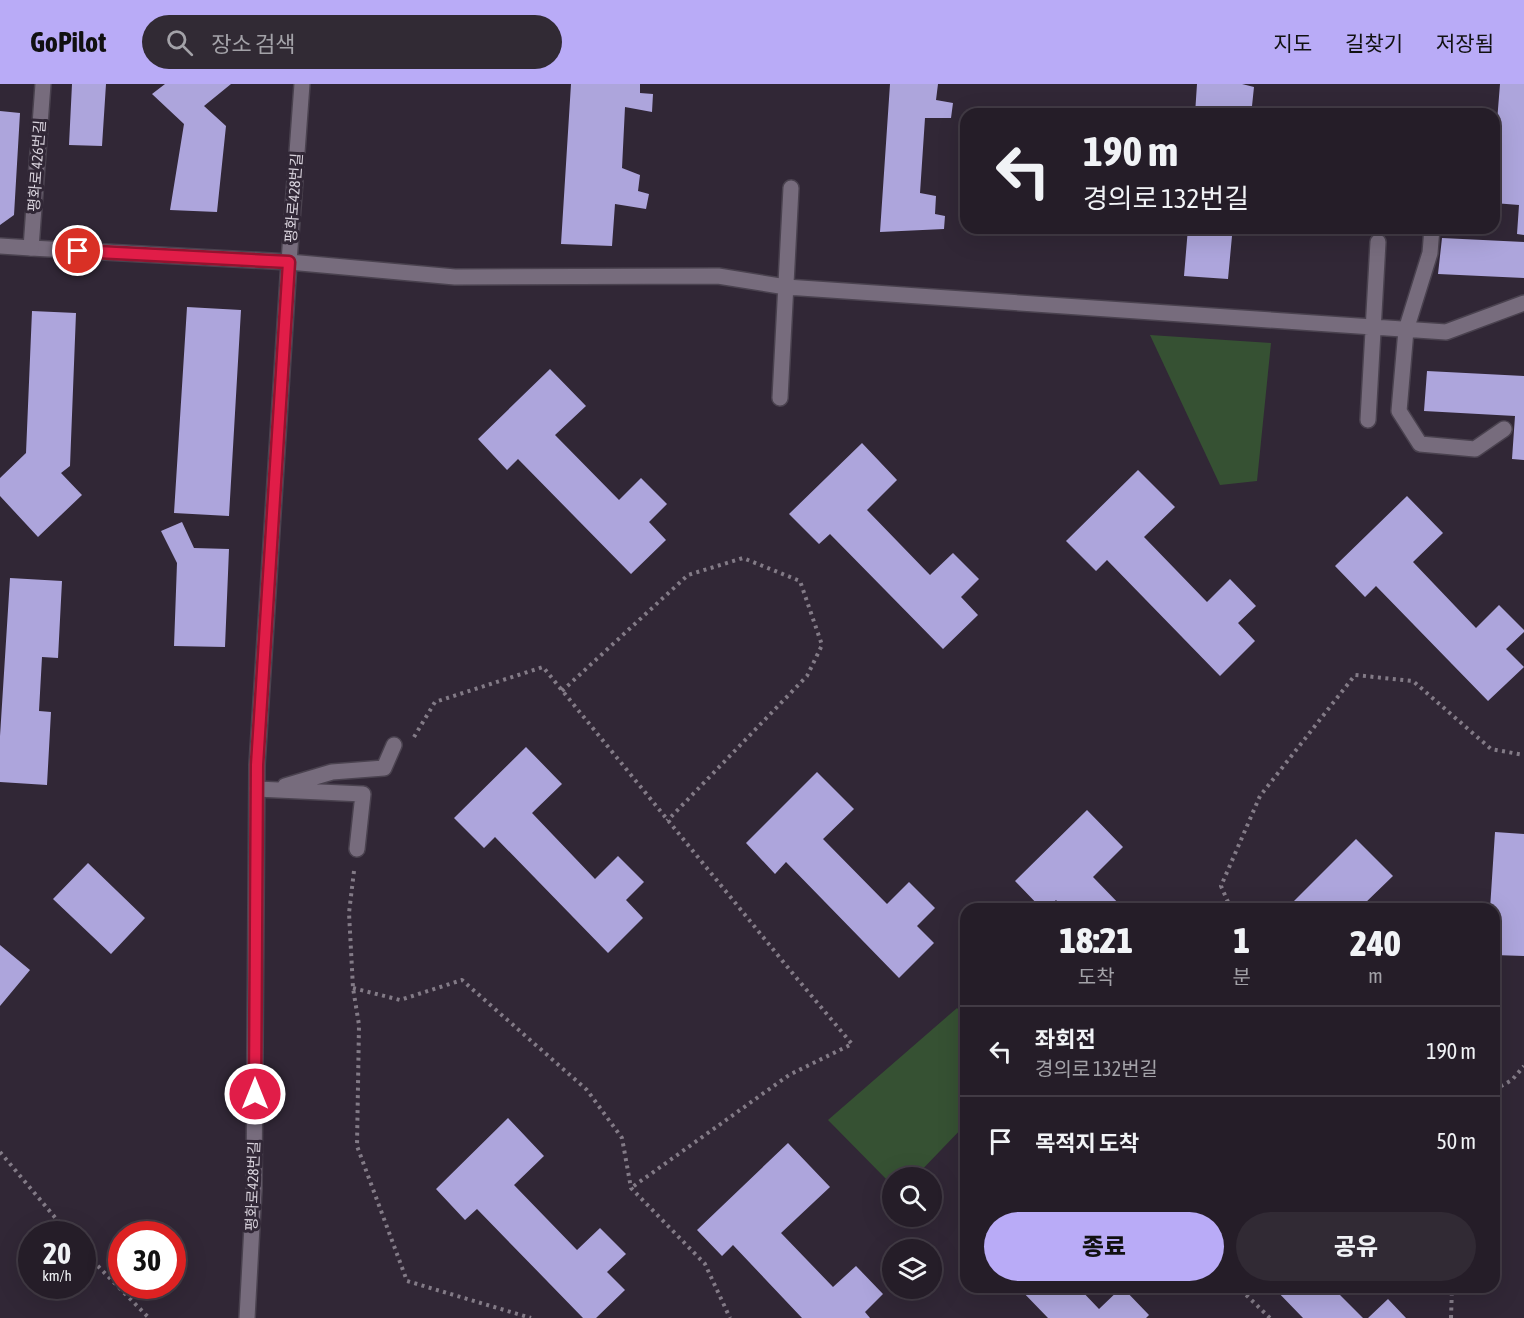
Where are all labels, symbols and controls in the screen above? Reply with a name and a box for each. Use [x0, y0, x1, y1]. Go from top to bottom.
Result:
search box [142, 15, 562, 69]
text: GoPilot [30, 26, 106, 58]
icon: search [163, 26, 196, 59]
text: 장소 검색 [211, 31, 295, 57]
text: 지도 [1273, 31, 1312, 55]
text: 길찾기 [1345, 31, 1403, 55]
text: 저장됨 [1436, 31, 1494, 55]
street label: 평화로 426번길 [25, 119, 48, 213]
text: 190 m [1083, 127, 1178, 175]
icon: left [984, 132, 1062, 210]
street label: 평화로428번길 [282, 152, 305, 244]
text: 경의로 132번길 [1083, 183, 1249, 214]
pin [52, 225, 103, 276]
icon: arrive [61, 234, 94, 267]
text: 18:21 [1059, 919, 1133, 961]
text: 1 [1233, 919, 1250, 961]
text: 240 [1350, 922, 1401, 964]
text: m [1368, 964, 1383, 987]
text: 도착 [1078, 965, 1115, 988]
text: 분 [1232, 965, 1251, 988]
text: 좌회전 [1035, 1026, 1096, 1052]
icon: left [984, 1035, 1017, 1068]
text: 190 m [1426, 1038, 1476, 1064]
text: 경의로 132번길 [1035, 1057, 1158, 1080]
position arrow [223, 1062, 287, 1126]
icon: arrive [984, 1125, 1017, 1158]
text: 50 m [1436, 1128, 1476, 1154]
text: 목적지 도착 [1035, 1130, 1139, 1156]
street label: 평화로428번길 [242, 1141, 263, 1231]
map controls [882, 1167, 942, 1299]
button: search [882, 1167, 942, 1227]
button: 종료 [984, 1212, 1224, 1281]
button: 공유 [1236, 1212, 1476, 1281]
speed limit sign: 30 [108, 1221, 186, 1299]
text: 20 [43, 1236, 71, 1270]
button: layers [882, 1239, 942, 1299]
text: km/h [42, 1267, 72, 1284]

